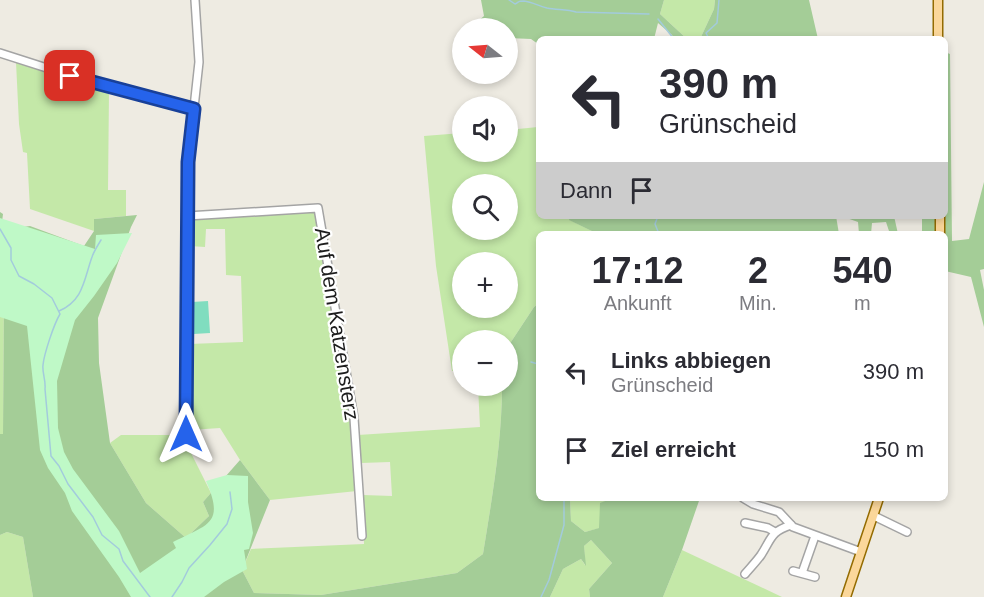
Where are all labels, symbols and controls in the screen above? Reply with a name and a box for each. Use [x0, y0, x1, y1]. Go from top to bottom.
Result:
north arrow [452, 18, 518, 84]
map controls [452, 18, 518, 396]
pin [44, 50, 95, 101]
icon: arrive [53, 59, 86, 92]
icon: left [560, 60, 638, 138]
text: 390 m [659, 60, 778, 107]
button: sound [452, 96, 518, 162]
text: Grünscheid [659, 109, 797, 139]
button: search [452, 174, 518, 240]
icon: arrive [625, 174, 658, 207]
text: Dann [560, 178, 613, 203]
street label: Auf dem Katzensterz [311, 226, 364, 422]
text: 17:12 [592, 250, 684, 291]
text: 2 [748, 250, 768, 291]
text: 540 [832, 250, 892, 291]
button: + [452, 252, 518, 318]
text: Ankunft [604, 292, 671, 314]
text: Min. [739, 292, 777, 314]
text: m [854, 292, 871, 314]
button: − [452, 330, 518, 396]
text: Links abbiegen [611, 348, 771, 373]
icon: left [560, 356, 593, 389]
text: 390 m [863, 359, 924, 384]
text: Grünscheid [611, 374, 713, 396]
position arrow [154, 402, 218, 466]
icon: arrive [560, 434, 593, 467]
text: Ziel erreicht [611, 437, 736, 462]
text: 150 m [863, 437, 924, 462]

